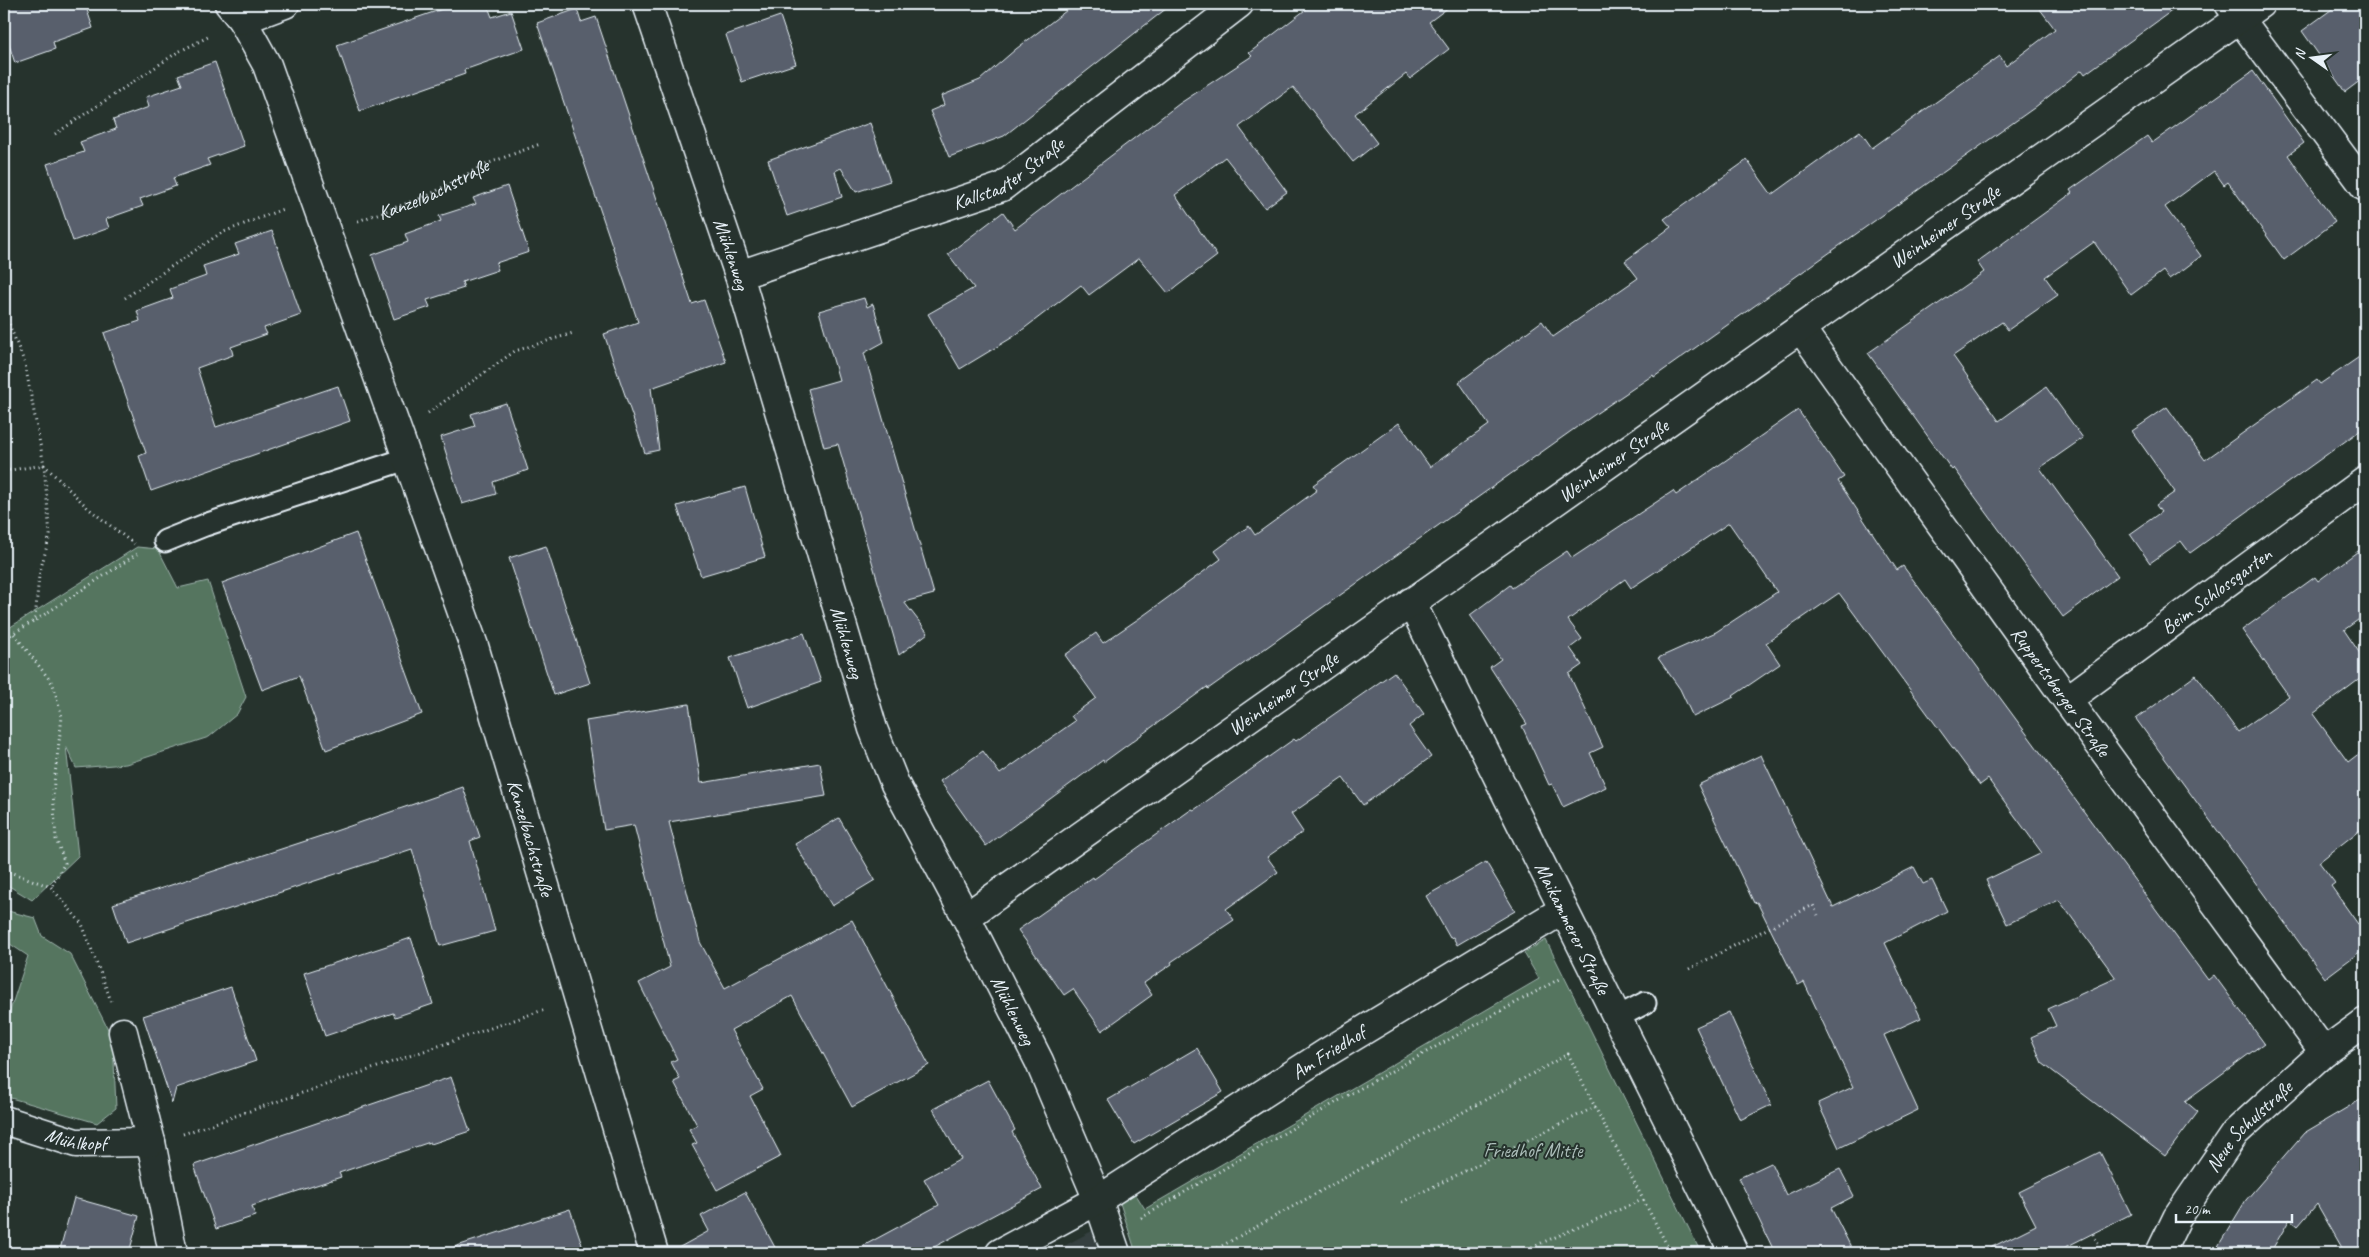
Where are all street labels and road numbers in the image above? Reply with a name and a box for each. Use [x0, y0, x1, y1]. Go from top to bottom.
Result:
street label: Kallstadter Straße [949, 131, 1070, 215]
street label: Kanzelbachstraße [374, 151, 493, 225]
street label: Weinheimer Straße [1885, 178, 2006, 274]
street label: Mühlenweg [708, 215, 756, 295]
street label: Weinheimer Straße [1553, 412, 1674, 508]
street label: Beim Schlossgarten [2156, 541, 2277, 639]
street label: Mühlenweg [825, 603, 870, 683]
street label: Ruppertsberger Straße [2006, 621, 2117, 762]
street label: Weinheimer Straße [1223, 645, 1344, 741]
street label: Kanzelbachstraße [502, 777, 560, 900]
street label: Maikammerer Straße [1530, 858, 1617, 1000]
street label: Mühlenweg [985, 972, 1042, 1050]
street label: Am Friedhof [1286, 1018, 1373, 1085]
street label: Neue Schulstraße [2200, 1074, 2298, 1177]
street label: Mühlkopf [42, 1121, 111, 1156]

